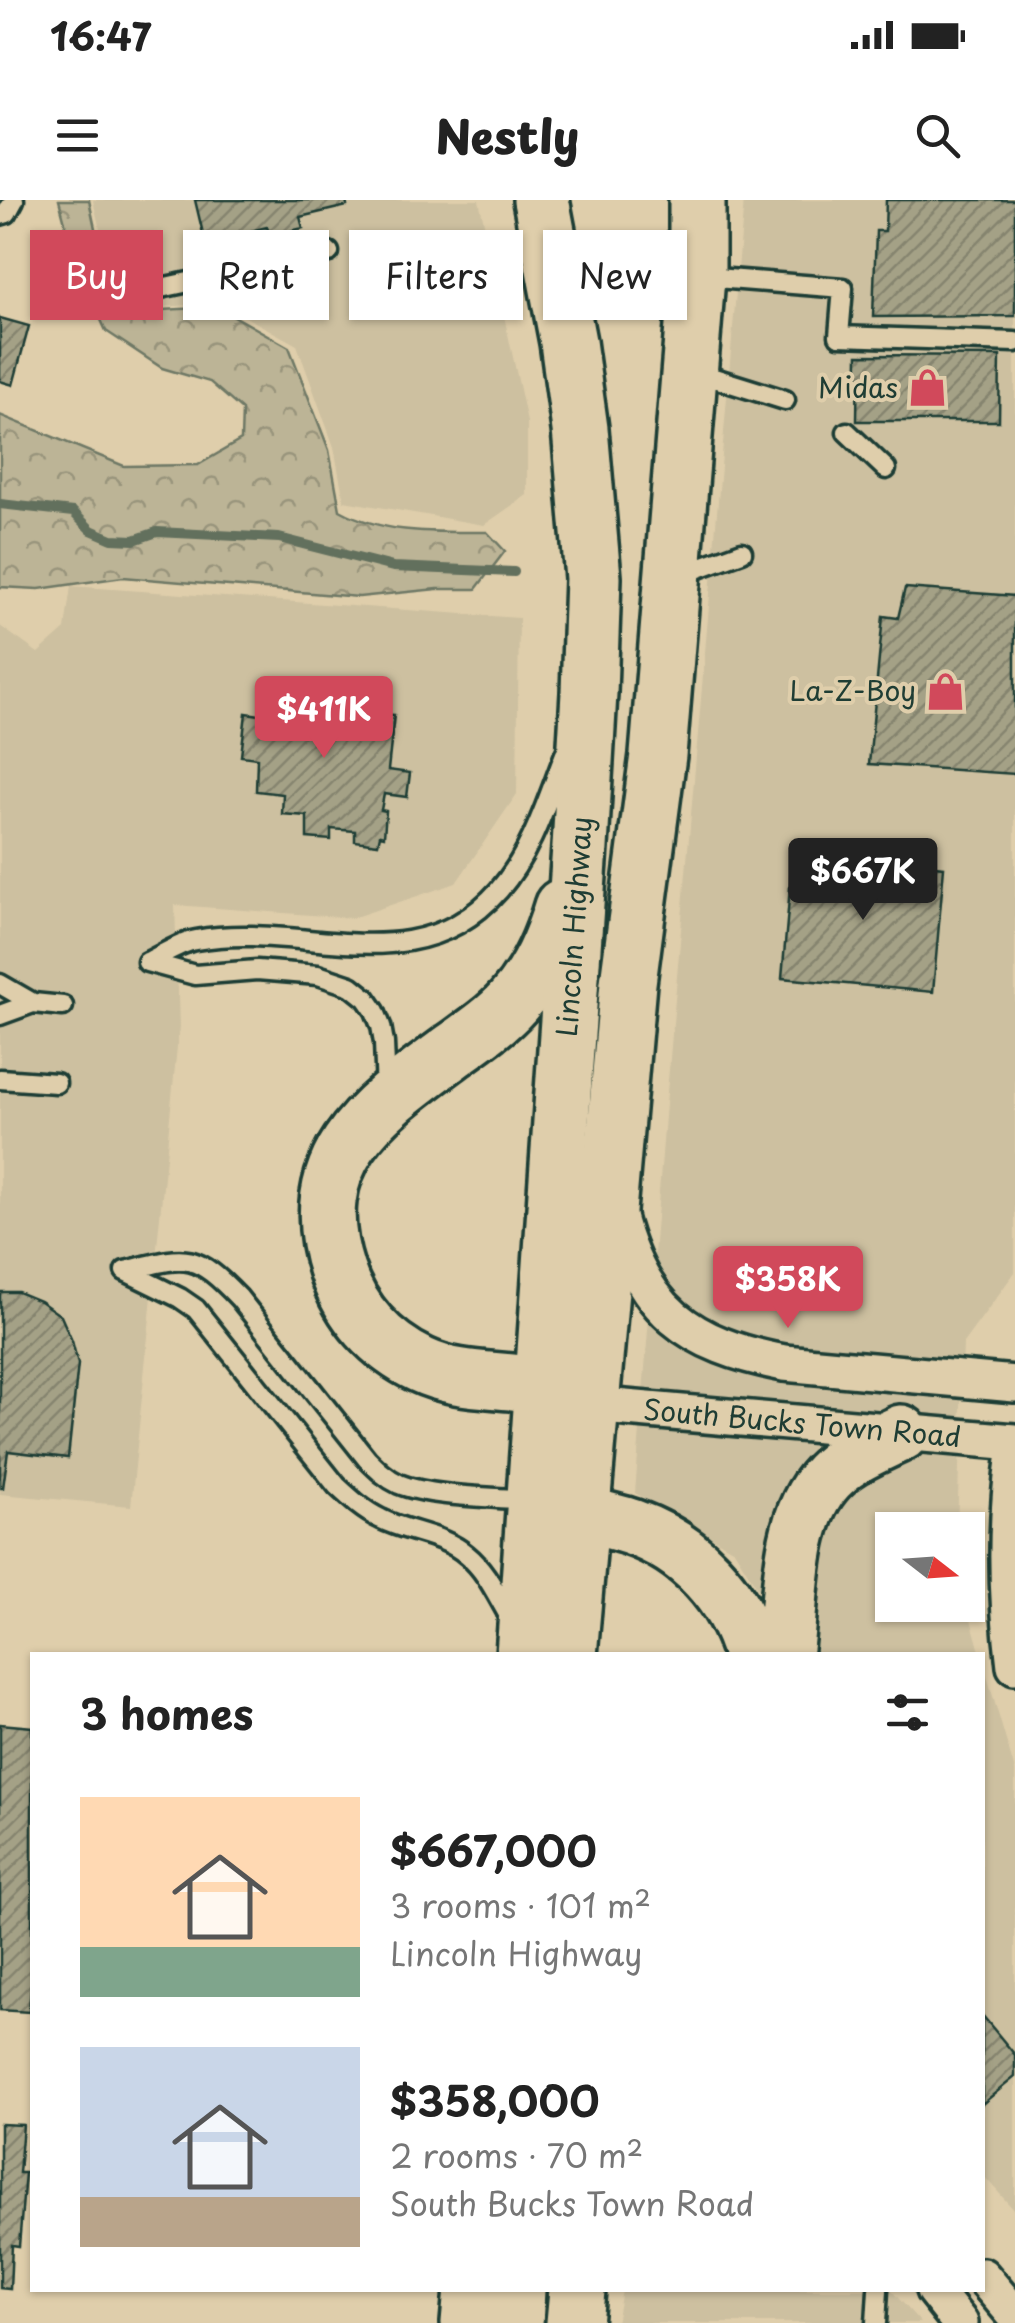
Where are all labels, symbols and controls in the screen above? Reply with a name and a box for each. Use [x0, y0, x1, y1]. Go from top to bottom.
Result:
text: 16:47 [50, 7, 151, 64]
text: Nestly [436, 101, 579, 169]
icon: menu [50, 108, 105, 163]
icon: search [910, 108, 965, 163]
chip: Buy [30, 230, 163, 320]
chip: Rent [183, 230, 329, 320]
chip: Filters [349, 230, 523, 320]
chip: New [543, 230, 687, 320]
place label: Midas [818, 365, 898, 408]
shop icon: Midas [907, 367, 949, 409]
place label: La-Z-Boy [789, 668, 916, 711]
shop icon: La-Z-Boy [925, 670, 967, 712]
pin: $411K [254, 676, 394, 761]
text: $411K [277, 684, 371, 732]
street label: Lincoln Highway [544, 815, 602, 1038]
pin: $667K [793, 838, 933, 923]
text: $667K [810, 846, 916, 894]
pin: $358K [718, 1246, 858, 1331]
text: $358K [735, 1254, 841, 1302]
street label: South Bucks Town Road [642, 1387, 963, 1457]
north arrow [875, 1512, 985, 1622]
map controls [875, 1512, 985, 1622]
text: 3 homes [80, 1681, 253, 1744]
icon: filters [880, 1685, 935, 1740]
text: $667,000 [390, 1818, 597, 1881]
icon: home [160, 1837, 280, 1957]
text: 3 rooms · 101 m² [390, 1881, 651, 1929]
text: Lincoln Highway [390, 1929, 642, 1977]
text: $358,000 [390, 2068, 600, 2131]
icon: home [160, 2087, 280, 2207]
text: 2 rooms · 70 m² [390, 2131, 643, 2179]
text: South Bucks Town Road [390, 2179, 754, 2227]

